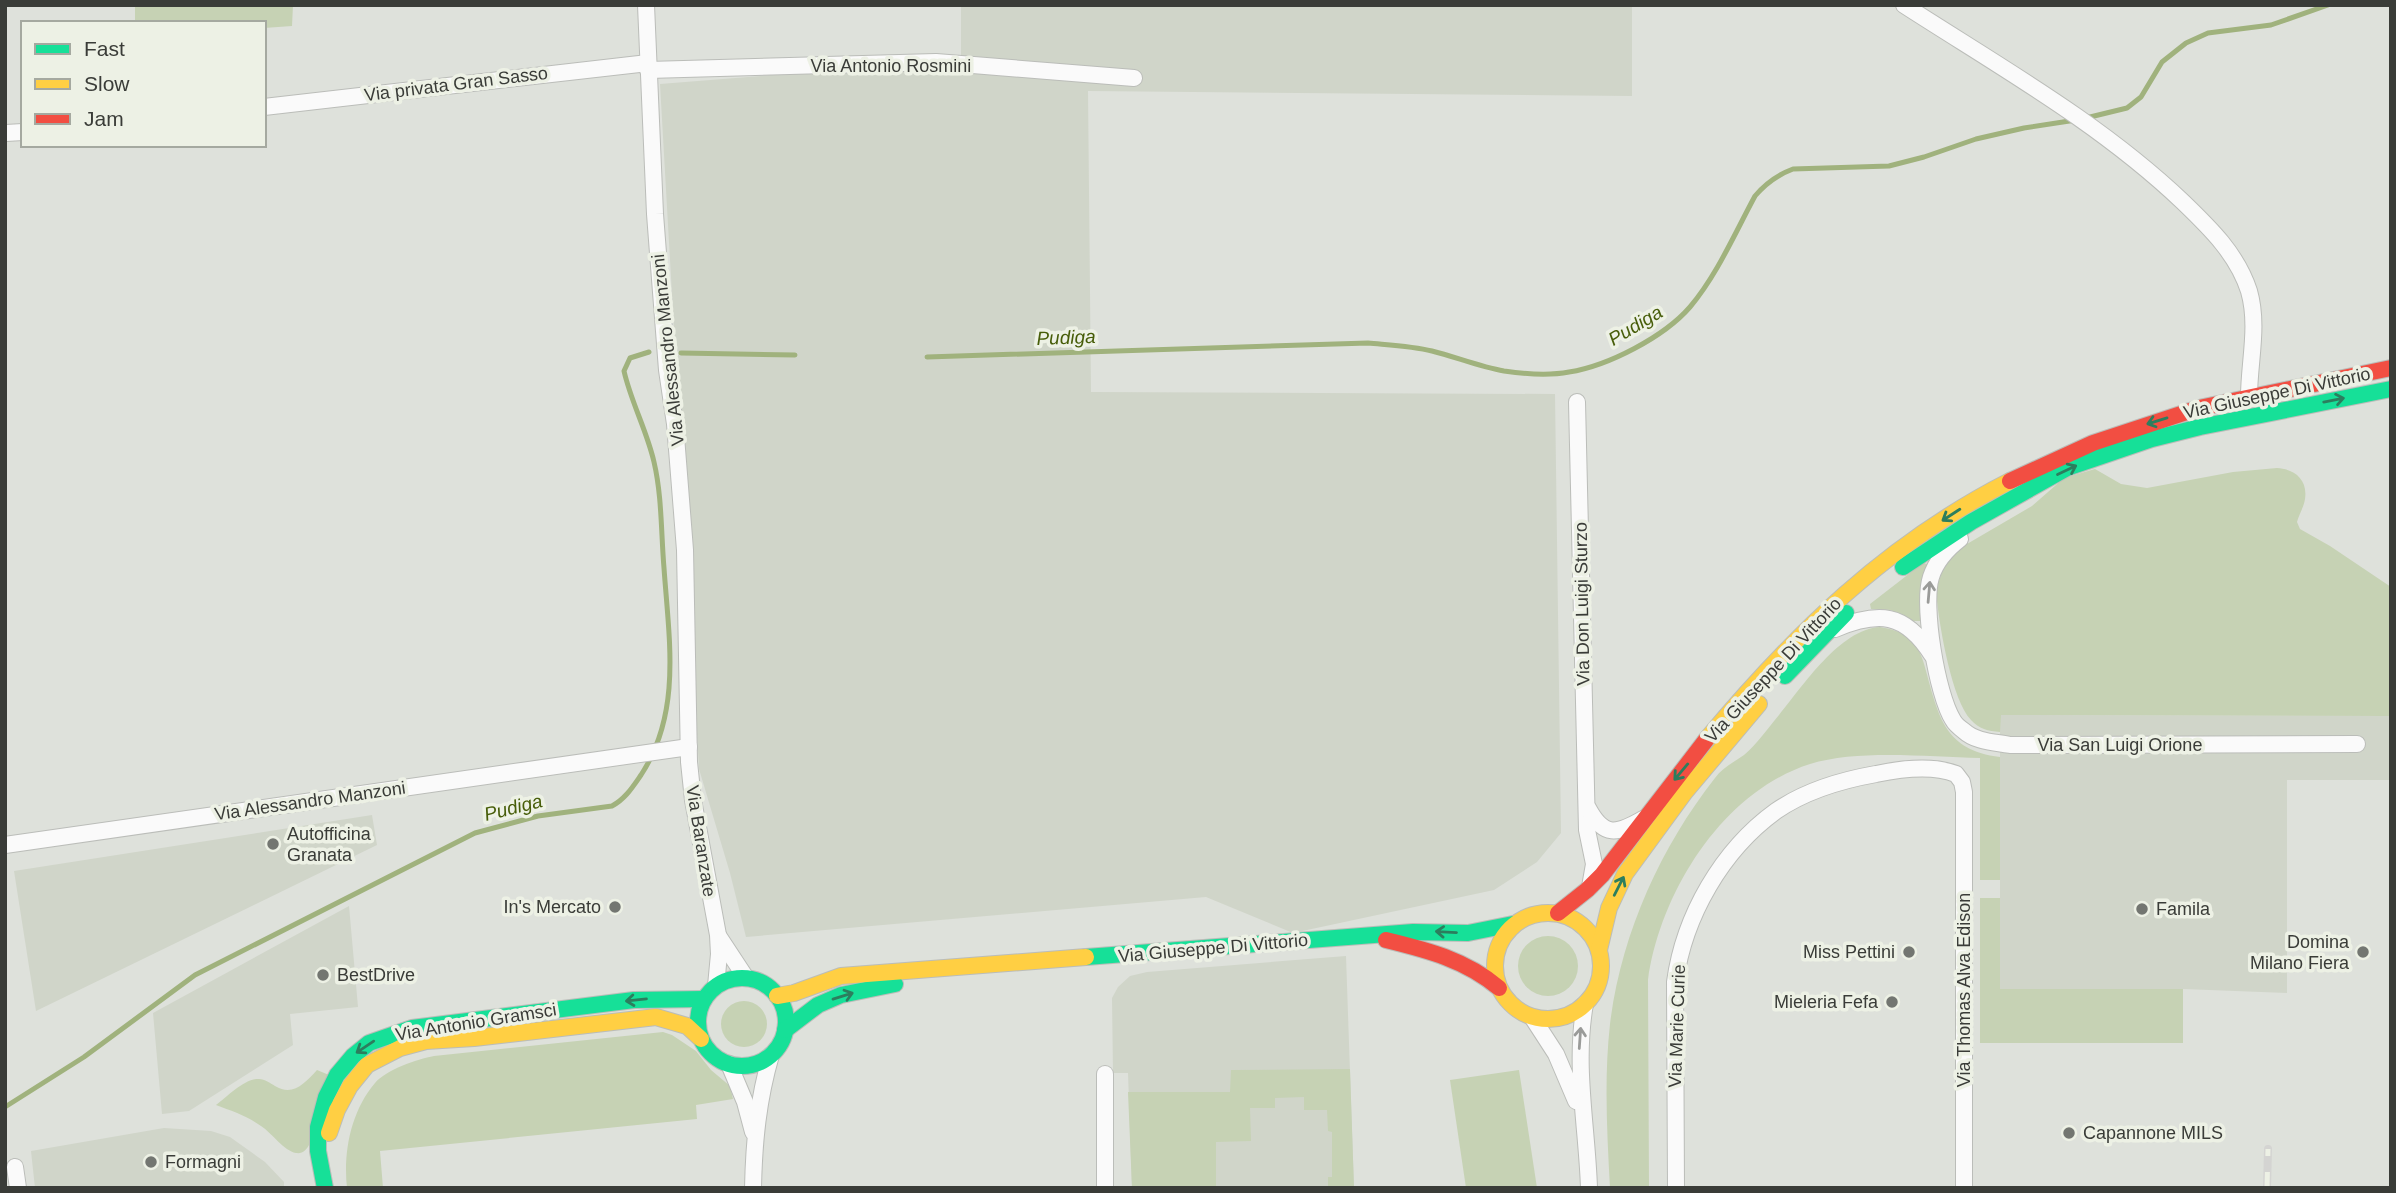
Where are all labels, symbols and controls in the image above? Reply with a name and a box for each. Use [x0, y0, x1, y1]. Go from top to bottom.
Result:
legend [21, 21, 266, 147]
text: Fast [84, 37, 125, 60]
street label: Via Antonio Rosmini [811, 56, 971, 76]
street label: Via privata Gran Sasso [363, 63, 549, 105]
text: Slow [84, 72, 130, 95]
text: Jam [84, 107, 124, 130]
street label: Via Alessandro Manzoni [648, 253, 688, 447]
water label: Pudiga [1604, 301, 1666, 350]
water label: Pudiga [1036, 326, 1096, 349]
street label: Via Giuseppe Di Vittorio [2182, 363, 2372, 423]
one-way arrow [2322, 393, 2344, 406]
one-way arrow [2146, 415, 2168, 428]
one-way arrow [2056, 462, 2077, 476]
one-way arrow [1942, 508, 1961, 523]
street label: Via Don Luigi Sturzo [1571, 522, 1593, 686]
one-way arrow [1923, 581, 1936, 604]
street label: Via Giuseppe Di Vittorio [1701, 594, 1845, 746]
street label: Via San Luigi Orione [2038, 735, 2202, 755]
one-way arrow [1673, 763, 1689, 781]
street label: Via Alessandro Manzoni [213, 778, 407, 824]
street label: Via Baranzate [682, 784, 720, 898]
water label: Pudiga [482, 790, 544, 825]
place label: Autofficina Granata [287, 824, 372, 865]
marker: Autofficina Granata [265, 836, 281, 852]
one-way arrow [1613, 876, 1627, 897]
street label: Via Thomas Alva Edison [1954, 893, 1974, 1087]
place label: In's Mercato [504, 897, 601, 917]
marker: In's Mercato [607, 899, 623, 915]
place label: Famila [2156, 899, 2211, 919]
marker: Famila [2134, 901, 2150, 917]
one-way arrow [1435, 926, 1458, 939]
street label: Via Giuseppe Di Vittorio [1117, 930, 1309, 966]
place label: Domina Milano Fiera [2250, 932, 2350, 973]
place label: Miss Pettini [1803, 942, 1895, 962]
marker: Miss Pettini [1901, 944, 1917, 960]
marker: Domina Milano Fiera [2355, 944, 2371, 960]
street label: Via Marie Curie [1665, 964, 1689, 1088]
place label: BestDrive [337, 965, 415, 985]
marker: BestDrive [315, 967, 331, 983]
one-way arrow [831, 988, 853, 1001]
place label: Mieleria Fefa [1774, 992, 1879, 1012]
one-way arrow [625, 994, 647, 1007]
marker: Mieleria Fefa [1884, 994, 1900, 1010]
street label: Via Antonio Gramsci [394, 999, 558, 1045]
one-way arrow [1574, 1027, 1587, 1050]
one-way arrow [356, 1040, 375, 1054]
place label: Capannone MILS [2083, 1123, 2223, 1143]
marker: Capannone MILS [2061, 1125, 2077, 1141]
place label: Formagni [165, 1152, 241, 1172]
marker: Formagni [143, 1154, 159, 1170]

